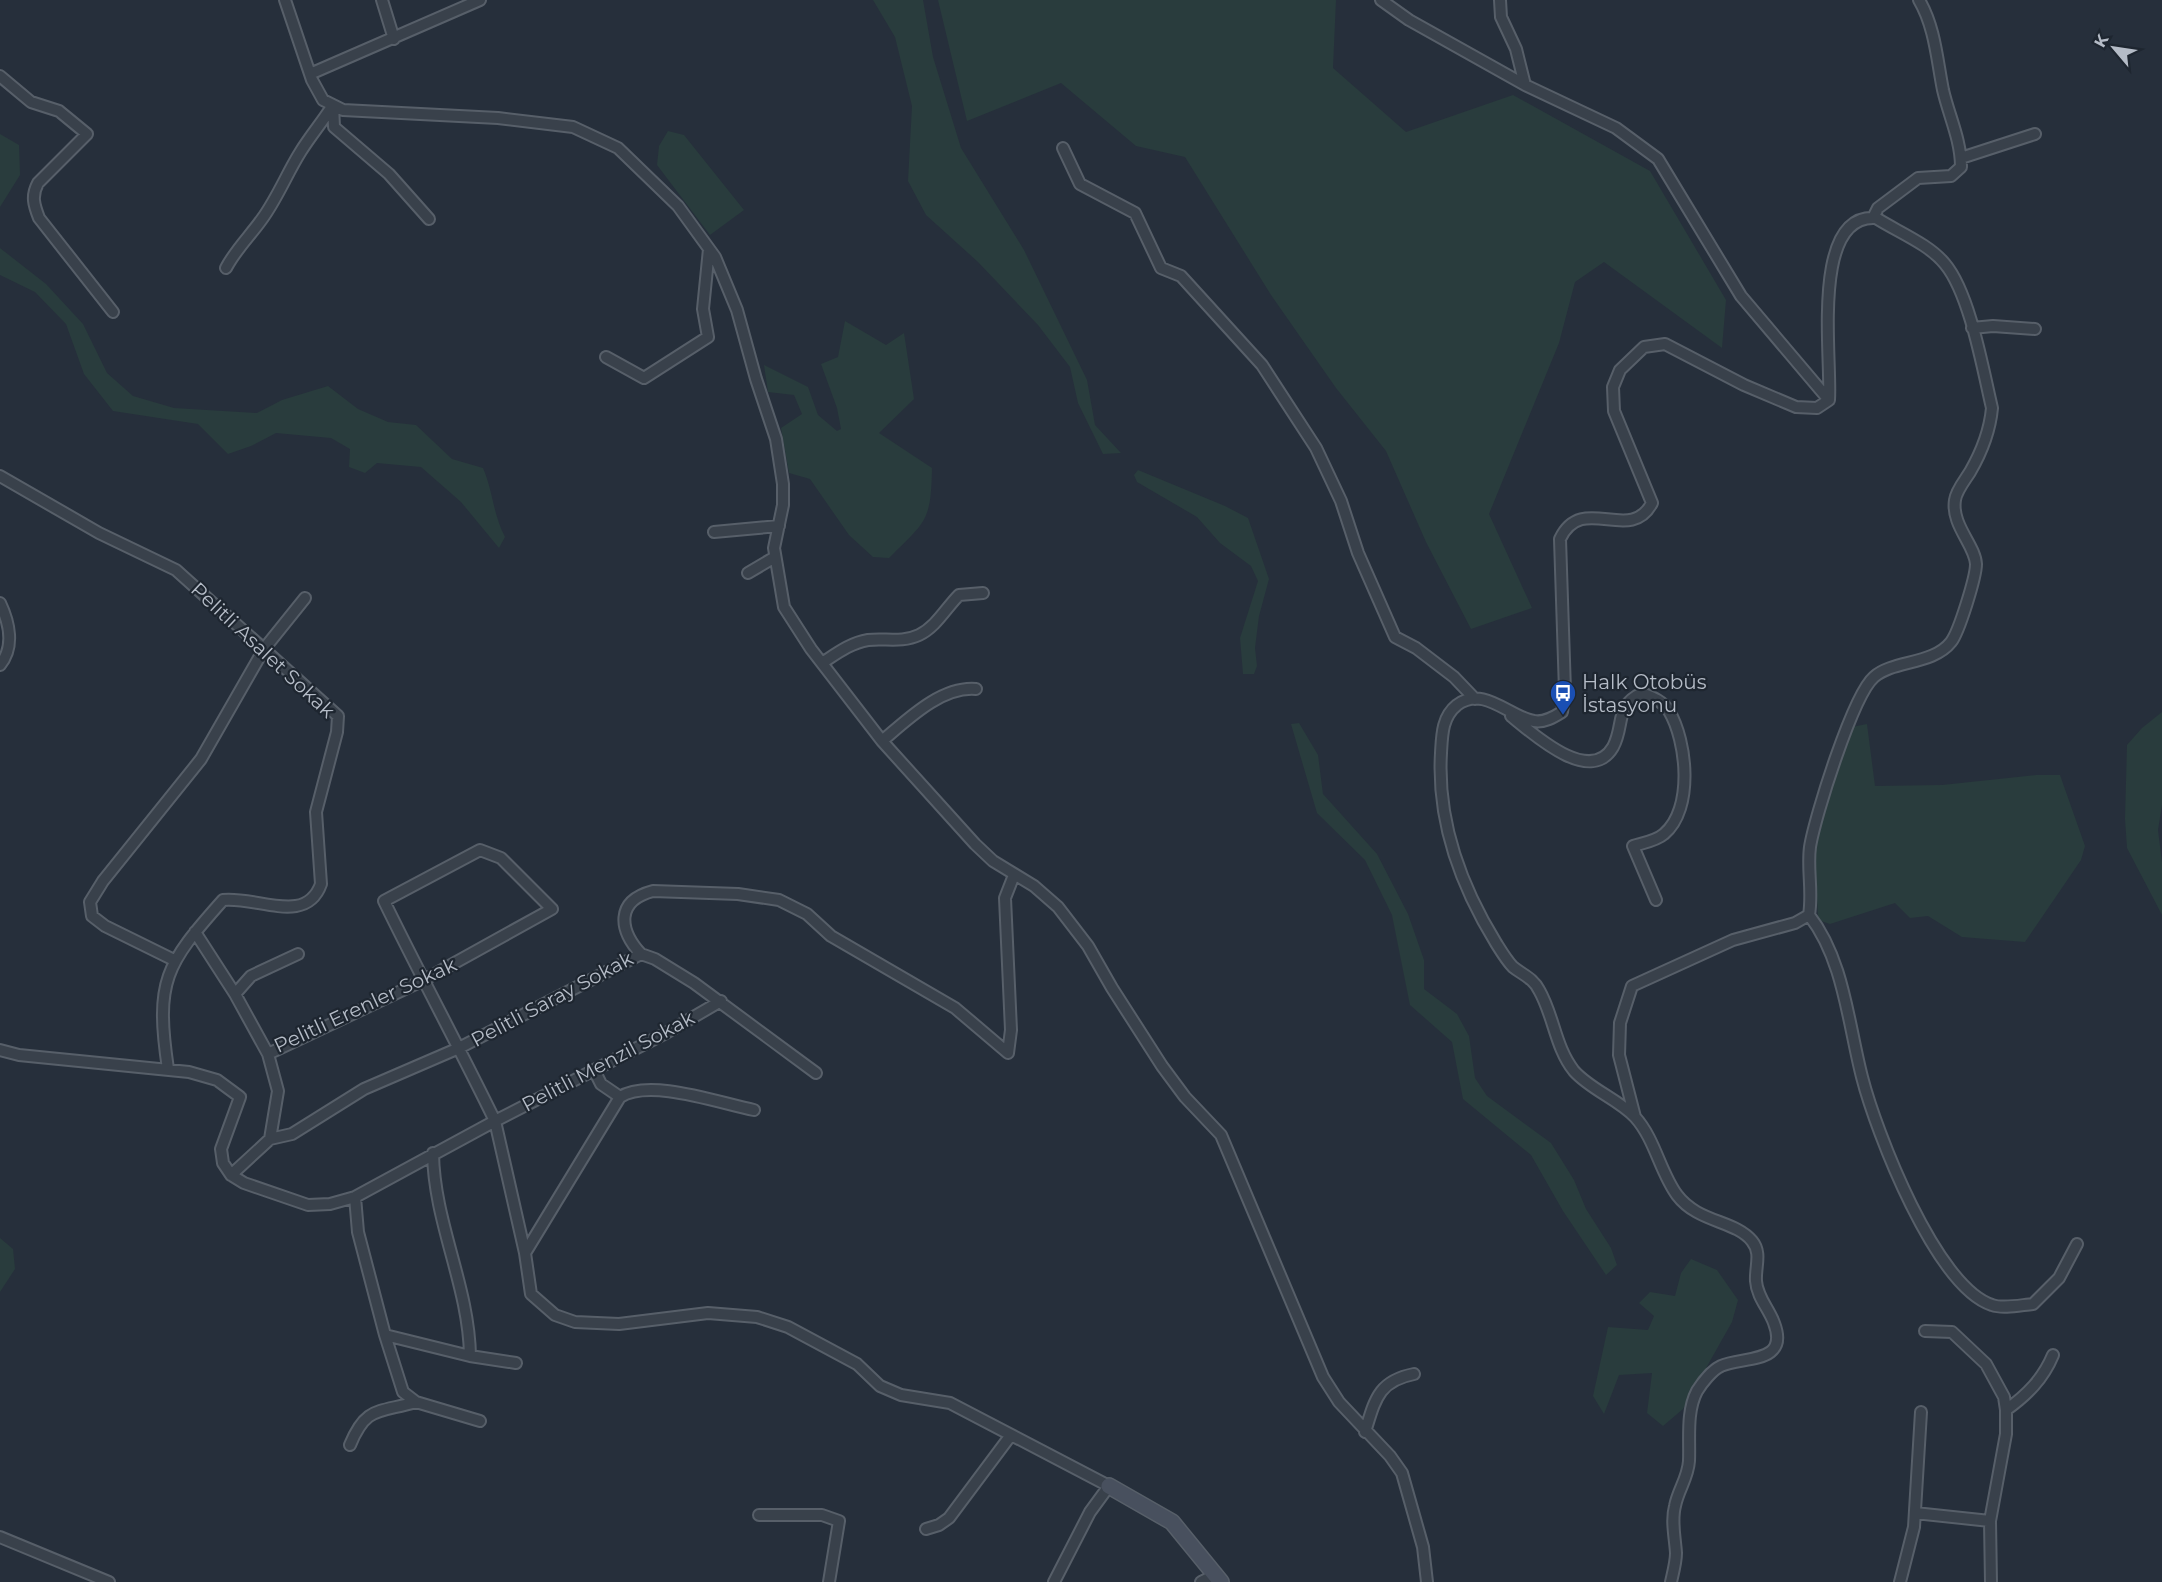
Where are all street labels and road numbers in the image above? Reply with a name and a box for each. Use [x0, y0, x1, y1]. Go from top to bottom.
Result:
street label: Pelitli Asalet Sokak [186, 577, 340, 723]
street label: Pelitli Saray Sokak [467, 946, 637, 1052]
street label: Pelitli Erenler Sokak [270, 952, 460, 1058]
street label: Pelitli Menzil Sokak [518, 1005, 699, 1117]

